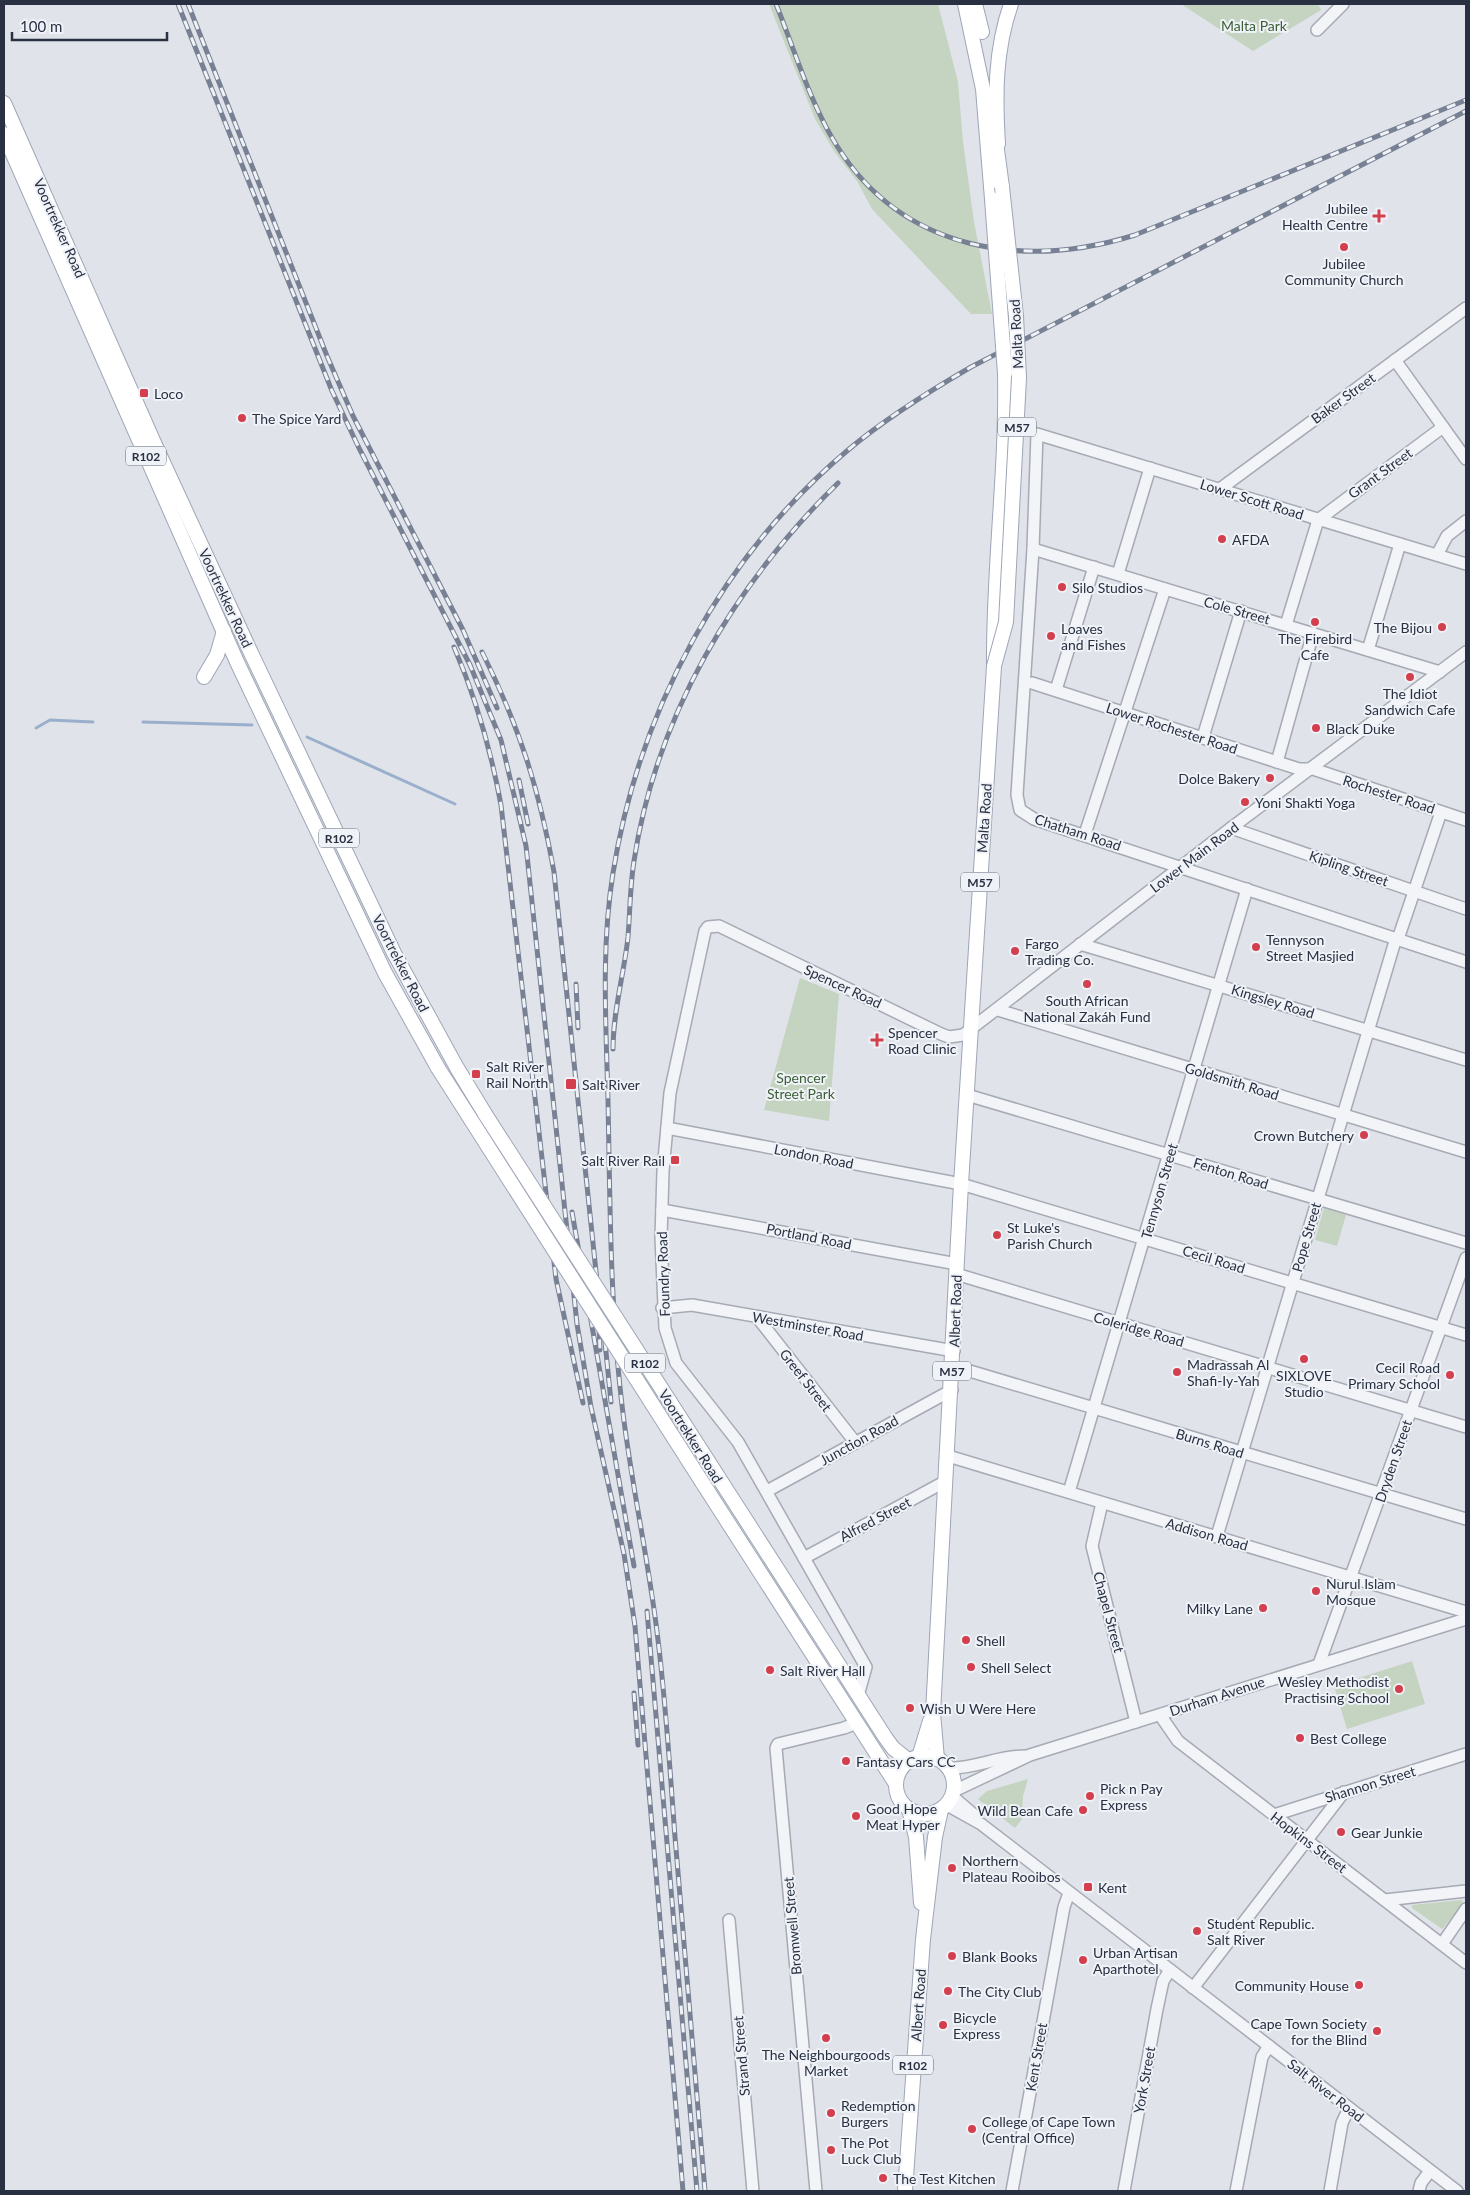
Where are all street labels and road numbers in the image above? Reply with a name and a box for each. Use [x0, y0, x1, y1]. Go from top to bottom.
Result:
street label: Voortrekker Road [30, 176, 90, 280]
street label: Malta Road [1006, 299, 1026, 369]
street label: Baker Street [1308, 369, 1378, 427]
road number: M57 [998, 418, 1036, 437]
street label: Grant Street [1345, 444, 1415, 502]
road number: R102 [126, 446, 166, 466]
street label: Lower Scott Road [1198, 475, 1306, 523]
street label: Voortrekker Road [196, 546, 256, 650]
street label: Cole Street [1202, 592, 1272, 628]
street label: Lower Rochester Road [1104, 699, 1240, 757]
street label: Rochester Road [1341, 771, 1437, 817]
street label: Malta Road [973, 783, 995, 853]
street label: Chatham Road [1033, 810, 1123, 854]
street label: Lower Main Road [1146, 818, 1242, 896]
road number: R102 [319, 828, 359, 848]
street label: Kipling Street [1307, 847, 1391, 889]
road number: M57 [961, 872, 999, 892]
street label: Voortrekker Road [369, 911, 433, 1015]
street label: Spencer Road [801, 961, 885, 1011]
street label: Kingsley Road [1229, 980, 1317, 1022]
street label: Goldsmith Road [1183, 1059, 1281, 1103]
street label: London Road [773, 1140, 855, 1172]
street label: Tennyson Street [1137, 1141, 1181, 1241]
street label: Fenton Road [1191, 1153, 1271, 1193]
street label: Pope Street [1288, 1200, 1324, 1274]
street label: Portland Road [765, 1219, 853, 1253]
street label: Foundry Road [653, 1231, 673, 1317]
street label: Cecil Road [1181, 1241, 1247, 1277]
street label: Albert Road [945, 1274, 965, 1348]
street label: Westminster Road [751, 1308, 865, 1344]
street label: Coleridge Road [1092, 1308, 1186, 1350]
street label: Greef Street [776, 1345, 836, 1415]
road number: R102 [625, 1354, 665, 1372]
road number: M57 [933, 1362, 971, 1380]
street label: Voortrekker Road [655, 1386, 727, 1486]
street label: Junction Road [817, 1411, 901, 1469]
street label: Dryden Street [1371, 1418, 1415, 1504]
street label: Burns Road [1174, 1425, 1246, 1461]
street label: Alfred Street [837, 1493, 913, 1545]
street label: Addison Road [1164, 1514, 1250, 1554]
street label: Chapel Street [1090, 1570, 1128, 1654]
street label: Durham Avenue [1167, 1673, 1267, 1719]
street label: Shannon Street [1323, 1762, 1417, 1806]
street label: Hopkins Street [1268, 1808, 1350, 1876]
street label: Bromwell Street [779, 1876, 805, 1976]
street label: Albert Road [907, 1968, 929, 2042]
street label: Strand Street [729, 2015, 753, 2097]
street label: Kent Street [1022, 2021, 1050, 2093]
street label: York Street [1130, 2045, 1158, 2115]
street label: Salt River Road [1284, 2055, 1368, 2125]
road number: R102 [893, 2056, 933, 2074]

